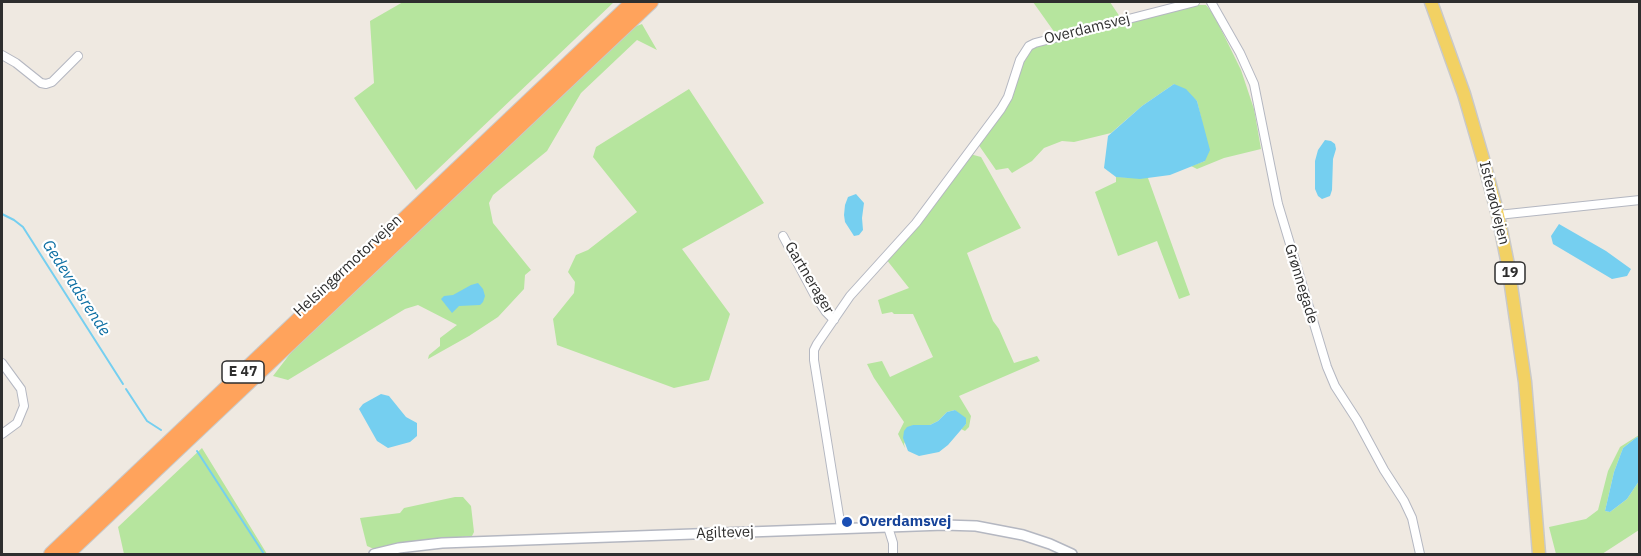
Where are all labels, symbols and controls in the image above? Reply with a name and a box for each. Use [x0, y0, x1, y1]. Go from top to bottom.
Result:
street label: Overdamsvej [1042, 10, 1132, 48]
street label: Isterødvejen [1475, 159, 1513, 247]
street label: Helsingørmotorvejen [290, 211, 406, 321]
water label: Gedevadsrende [38, 236, 114, 340]
street label: Gartnerager [780, 239, 838, 317]
street label: Grønnegade [1280, 242, 1322, 326]
road number: 19 [1495, 262, 1525, 284]
road number: E 47 [222, 361, 264, 383]
place label: Overdamsvej [859, 513, 951, 531]
marker: Overdamsvej [840, 515, 854, 529]
street label: Agiltevej [696, 523, 754, 543]

